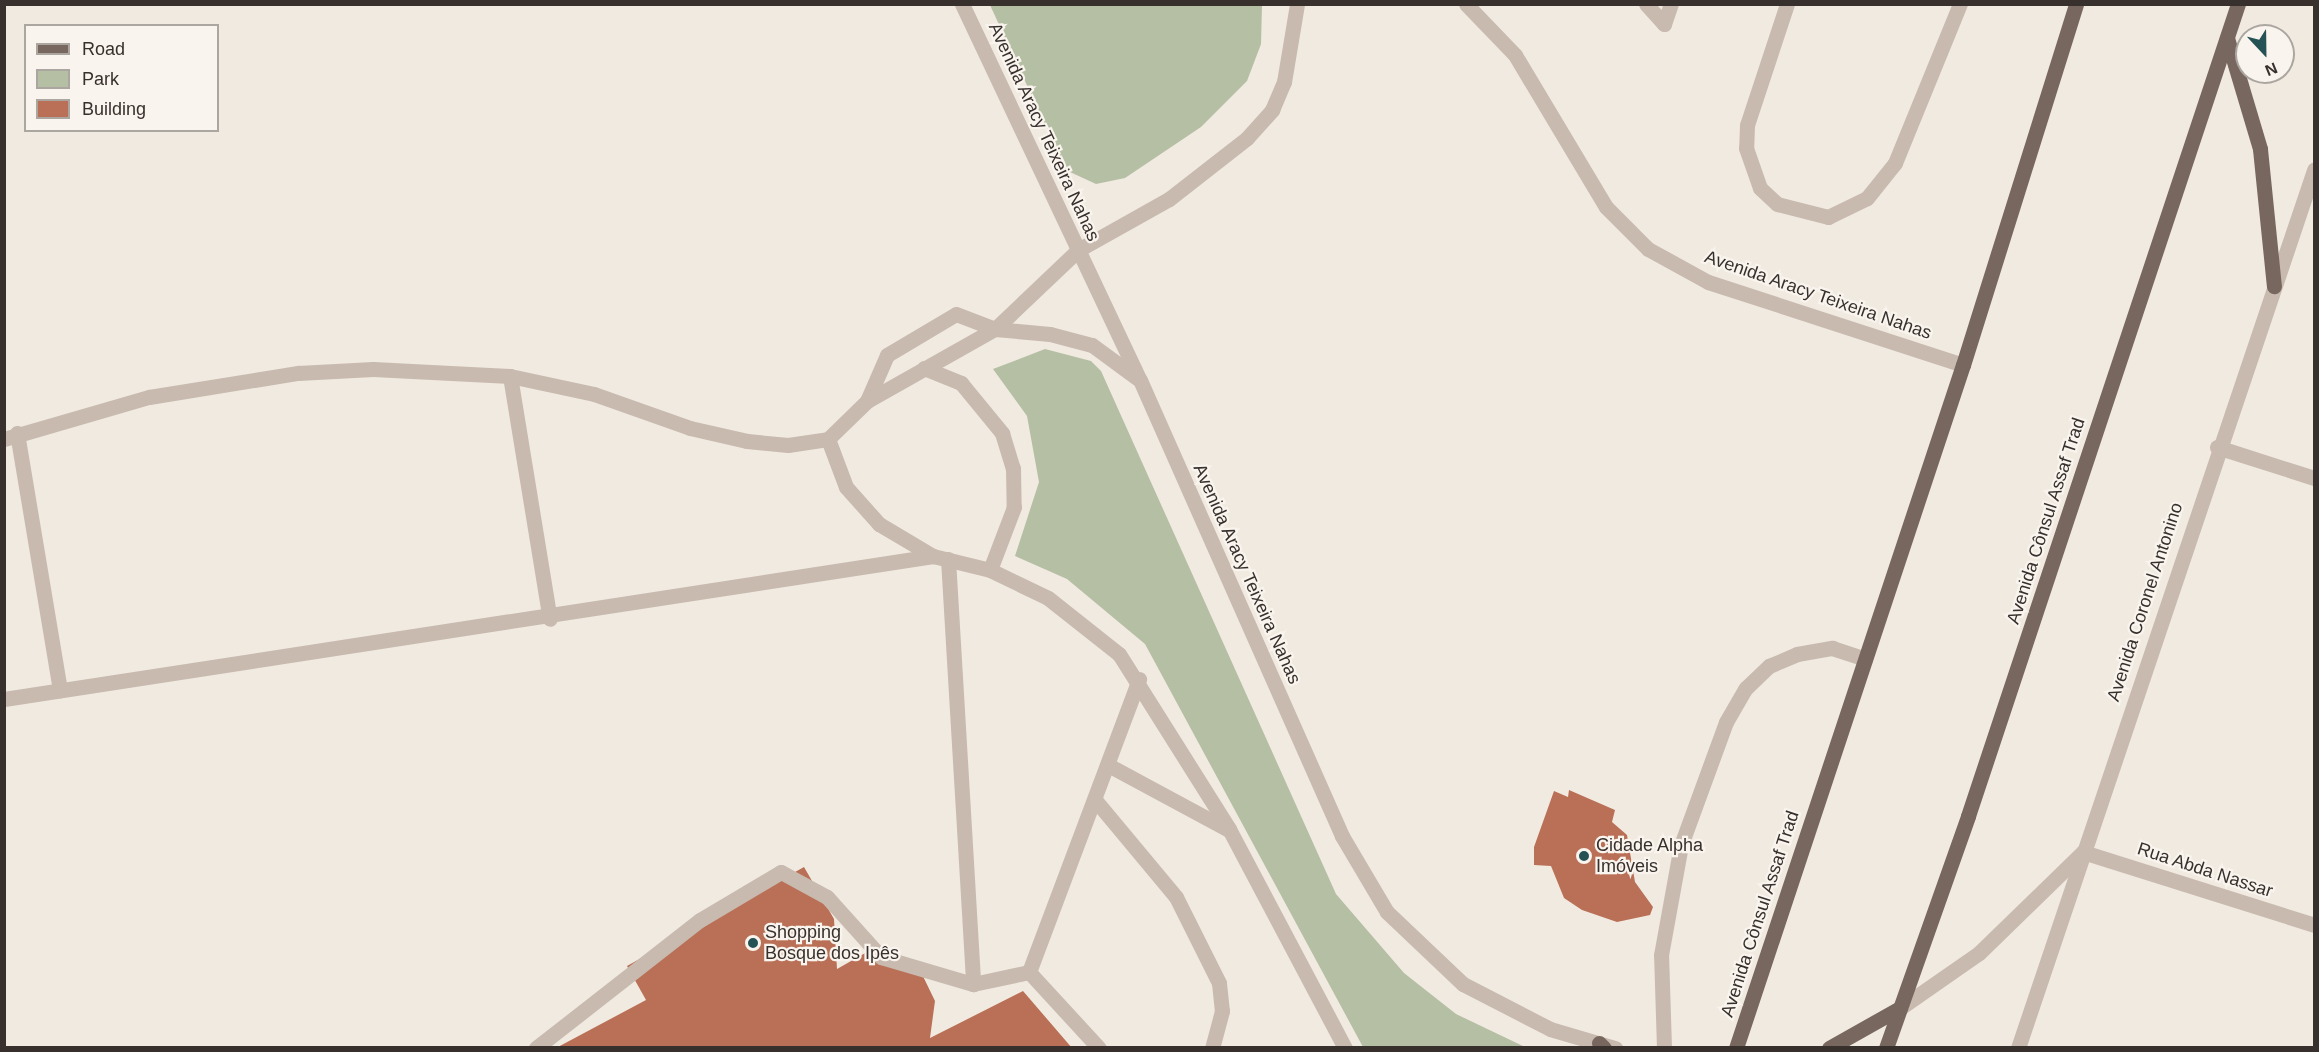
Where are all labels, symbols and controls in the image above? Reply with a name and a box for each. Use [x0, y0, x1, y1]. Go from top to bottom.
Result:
street label: Avenida Aracy Teixeira Nahas [984, 19, 1104, 245]
legend [24, 24, 219, 132]
north arrow [2235, 24, 2295, 84]
text: Road [82, 39, 125, 59]
text: N [2263, 59, 2280, 79]
text: Park [82, 69, 119, 89]
text: Building [82, 99, 146, 119]
street label: Avenida Aracy Teixeira Nahas [1701, 246, 1935, 344]
street label: Avenida Cônsul Assaf Trad [2002, 414, 2090, 628]
street label: Avenida Aracy Teixeira Nahas [1188, 460, 1306, 688]
street label: Avenida Coronel Antonino [2102, 499, 2188, 705]
street label: Avenida Cônsul Assaf Trad [1716, 807, 1804, 1021]
place label: Cidade Alpha Imóveis [1596, 835, 1704, 878]
street label: Rua Abda Nassar [2134, 838, 2276, 902]
marker: Cidade Alpha Imóveis [1577, 849, 1591, 863]
place label: Shopping Bosque dos Ipês [765, 922, 899, 964]
marker: Shopping Bosque dos Ipês [746, 936, 760, 950]

